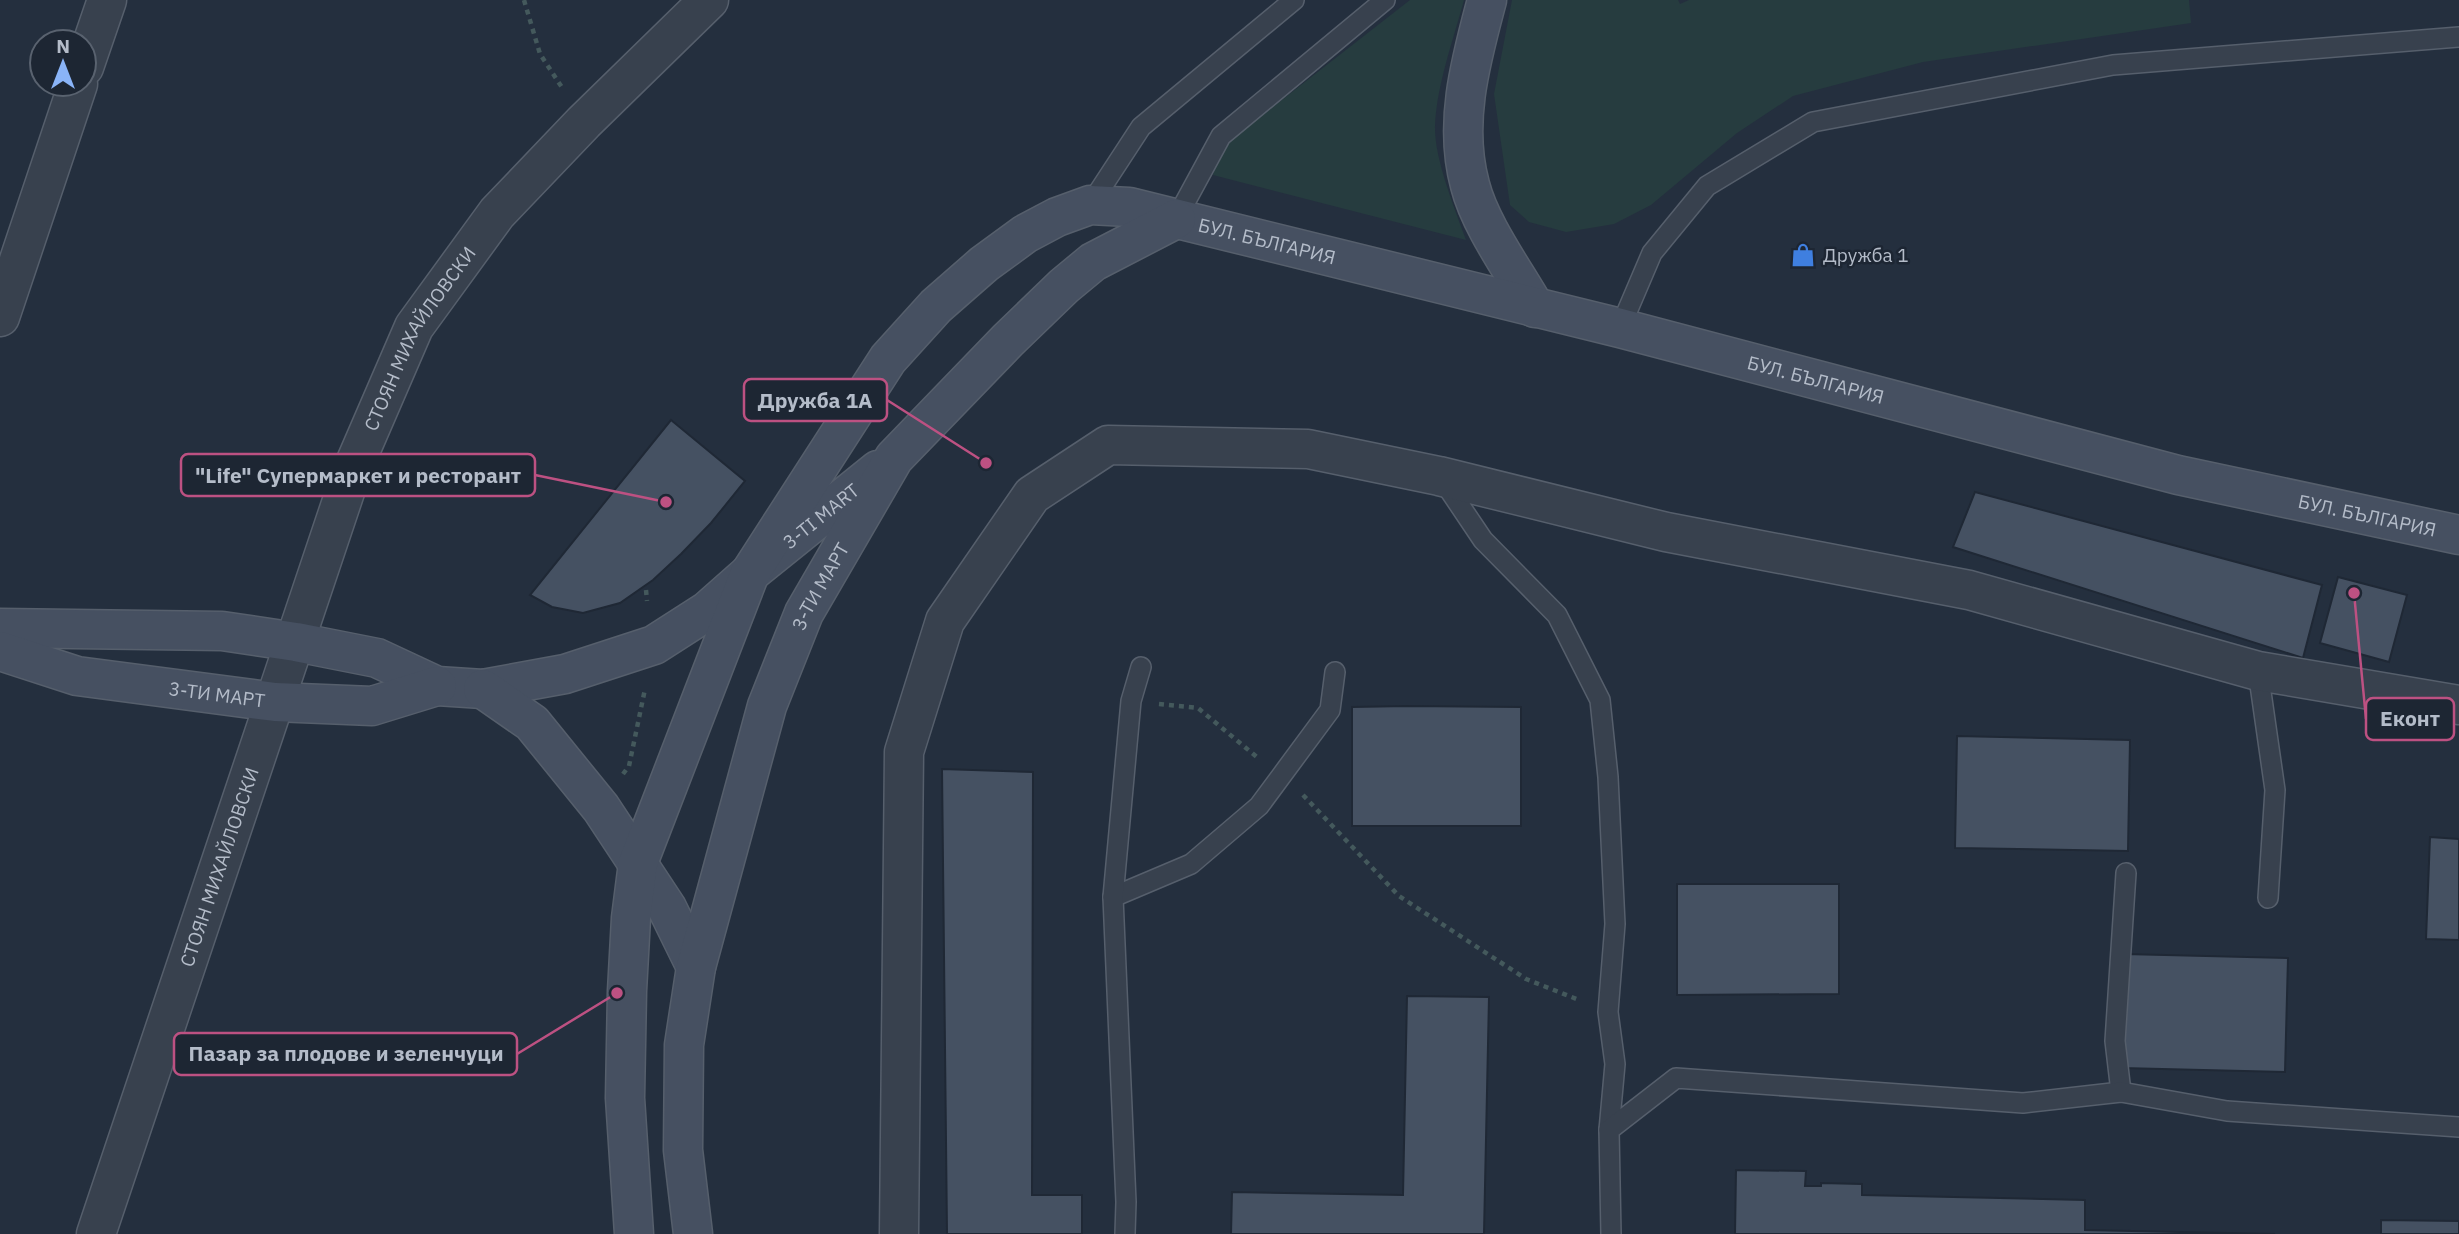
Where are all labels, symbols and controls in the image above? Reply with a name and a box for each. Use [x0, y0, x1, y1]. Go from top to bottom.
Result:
north arrow [28, 28, 98, 98]
text: N [56, 34, 70, 58]
street label: БУЛ. БЪЛГАРИЯ [1196, 213, 1338, 269]
shop icon: Дружба 1 [1789, 241, 1817, 269]
street label: СТОЯН МИХАЙЛОВСКИ [359, 242, 481, 435]
place label: Дружба 1 [1823, 243, 1909, 267]
street label: БУЛ. БЪЛГАРИЯ [1745, 350, 1887, 409]
callout: Дружба 1A [744, 379, 887, 421]
text: Дружба 1A [758, 386, 872, 414]
callout: "Life" Супермаркет и ресторант [181, 454, 535, 496]
text: "Life" Супермаркет и ресторант [195, 461, 521, 489]
street label: 3-TI MART [778, 478, 864, 554]
street label: БУЛ. БЪЛГАРИЯ [2296, 489, 2438, 542]
street label: 3-ТИ МАРТ [786, 538, 854, 634]
street label: 3-ТИ МАРТ [167, 676, 267, 713]
callout: Еконт [2366, 698, 2454, 740]
text: Еконт [2380, 704, 2440, 732]
street label: СТОЯН МИХАЙЛОВСКИ [175, 764, 264, 970]
callout: Пазар за плодове и зеленчуци [174, 1033, 517, 1075]
text: Пазар за плодове и зеленчуци [189, 1039, 503, 1067]

